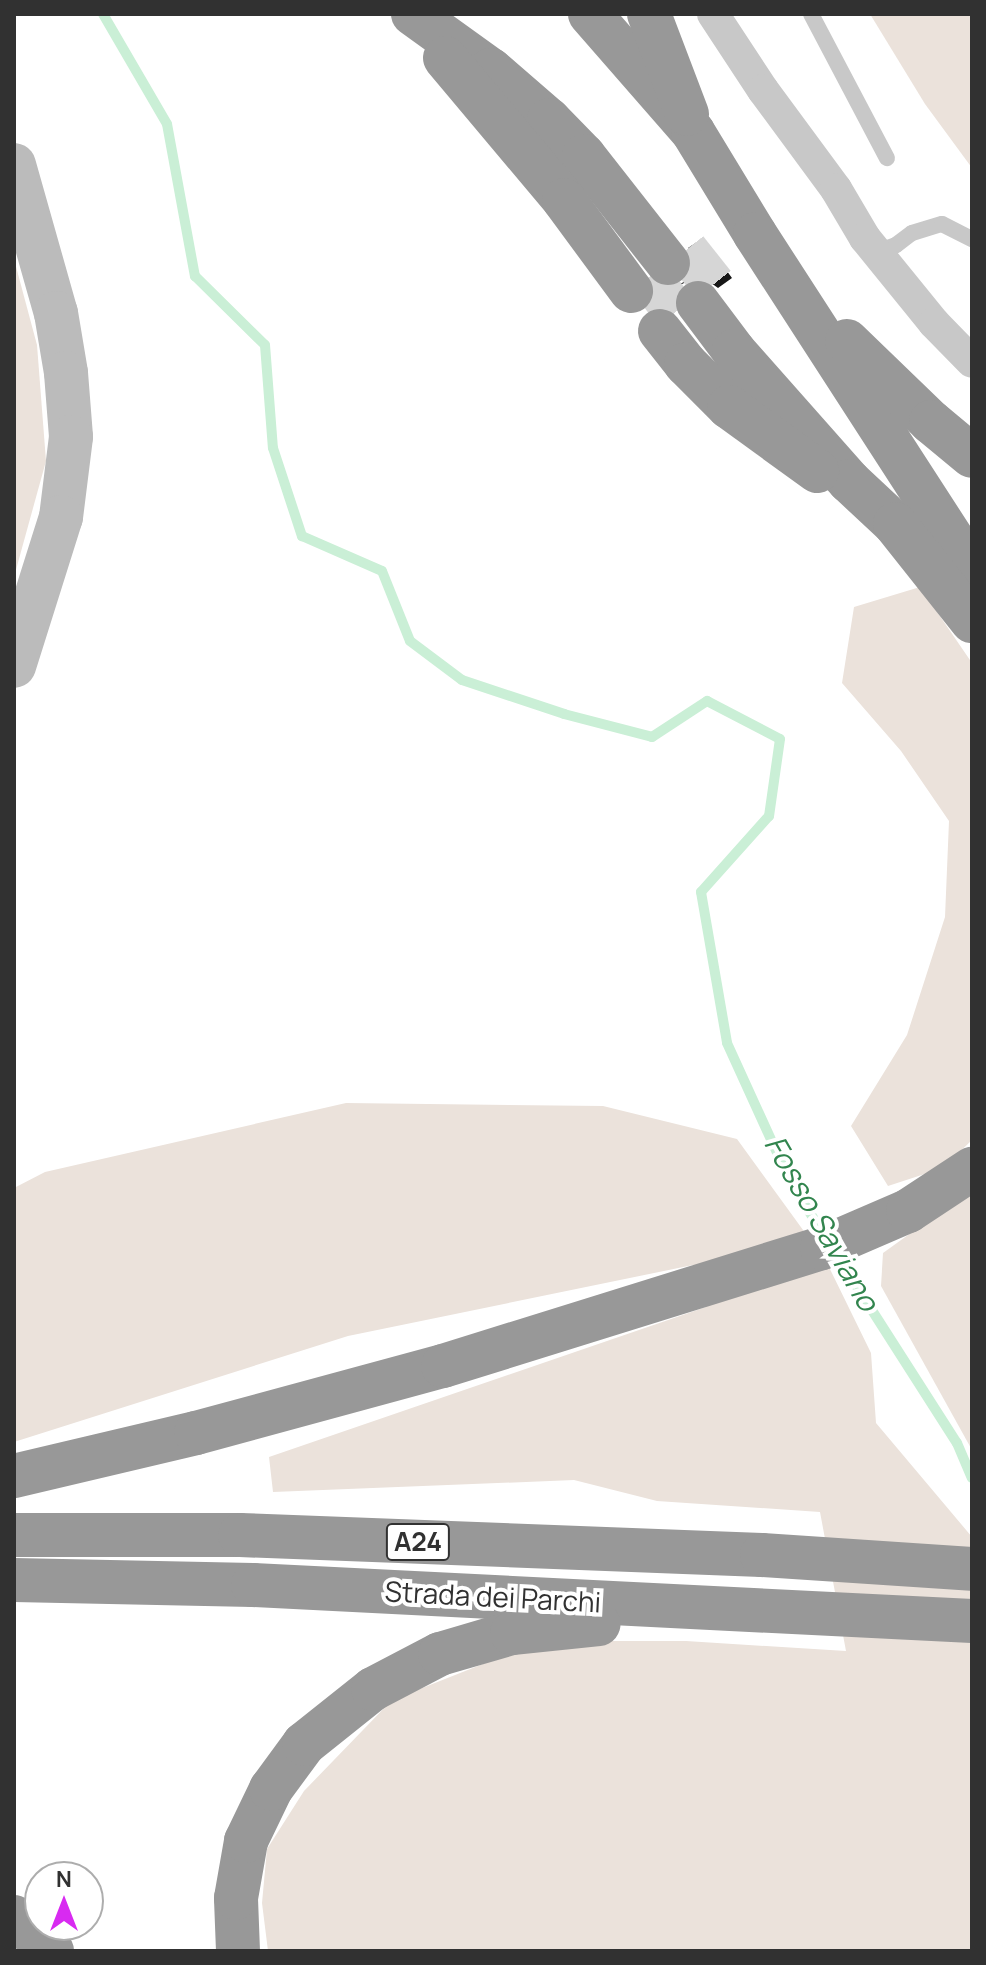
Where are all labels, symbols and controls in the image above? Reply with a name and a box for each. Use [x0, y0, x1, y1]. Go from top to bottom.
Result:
water label: Fosso Saviano [757, 1129, 887, 1317]
road number: A24 [384, 1520, 452, 1564]
street label: Strada dei Parchi [384, 1574, 602, 1618]
north arrow [24, 1861, 104, 1941]
text: N [56, 1864, 72, 1894]

